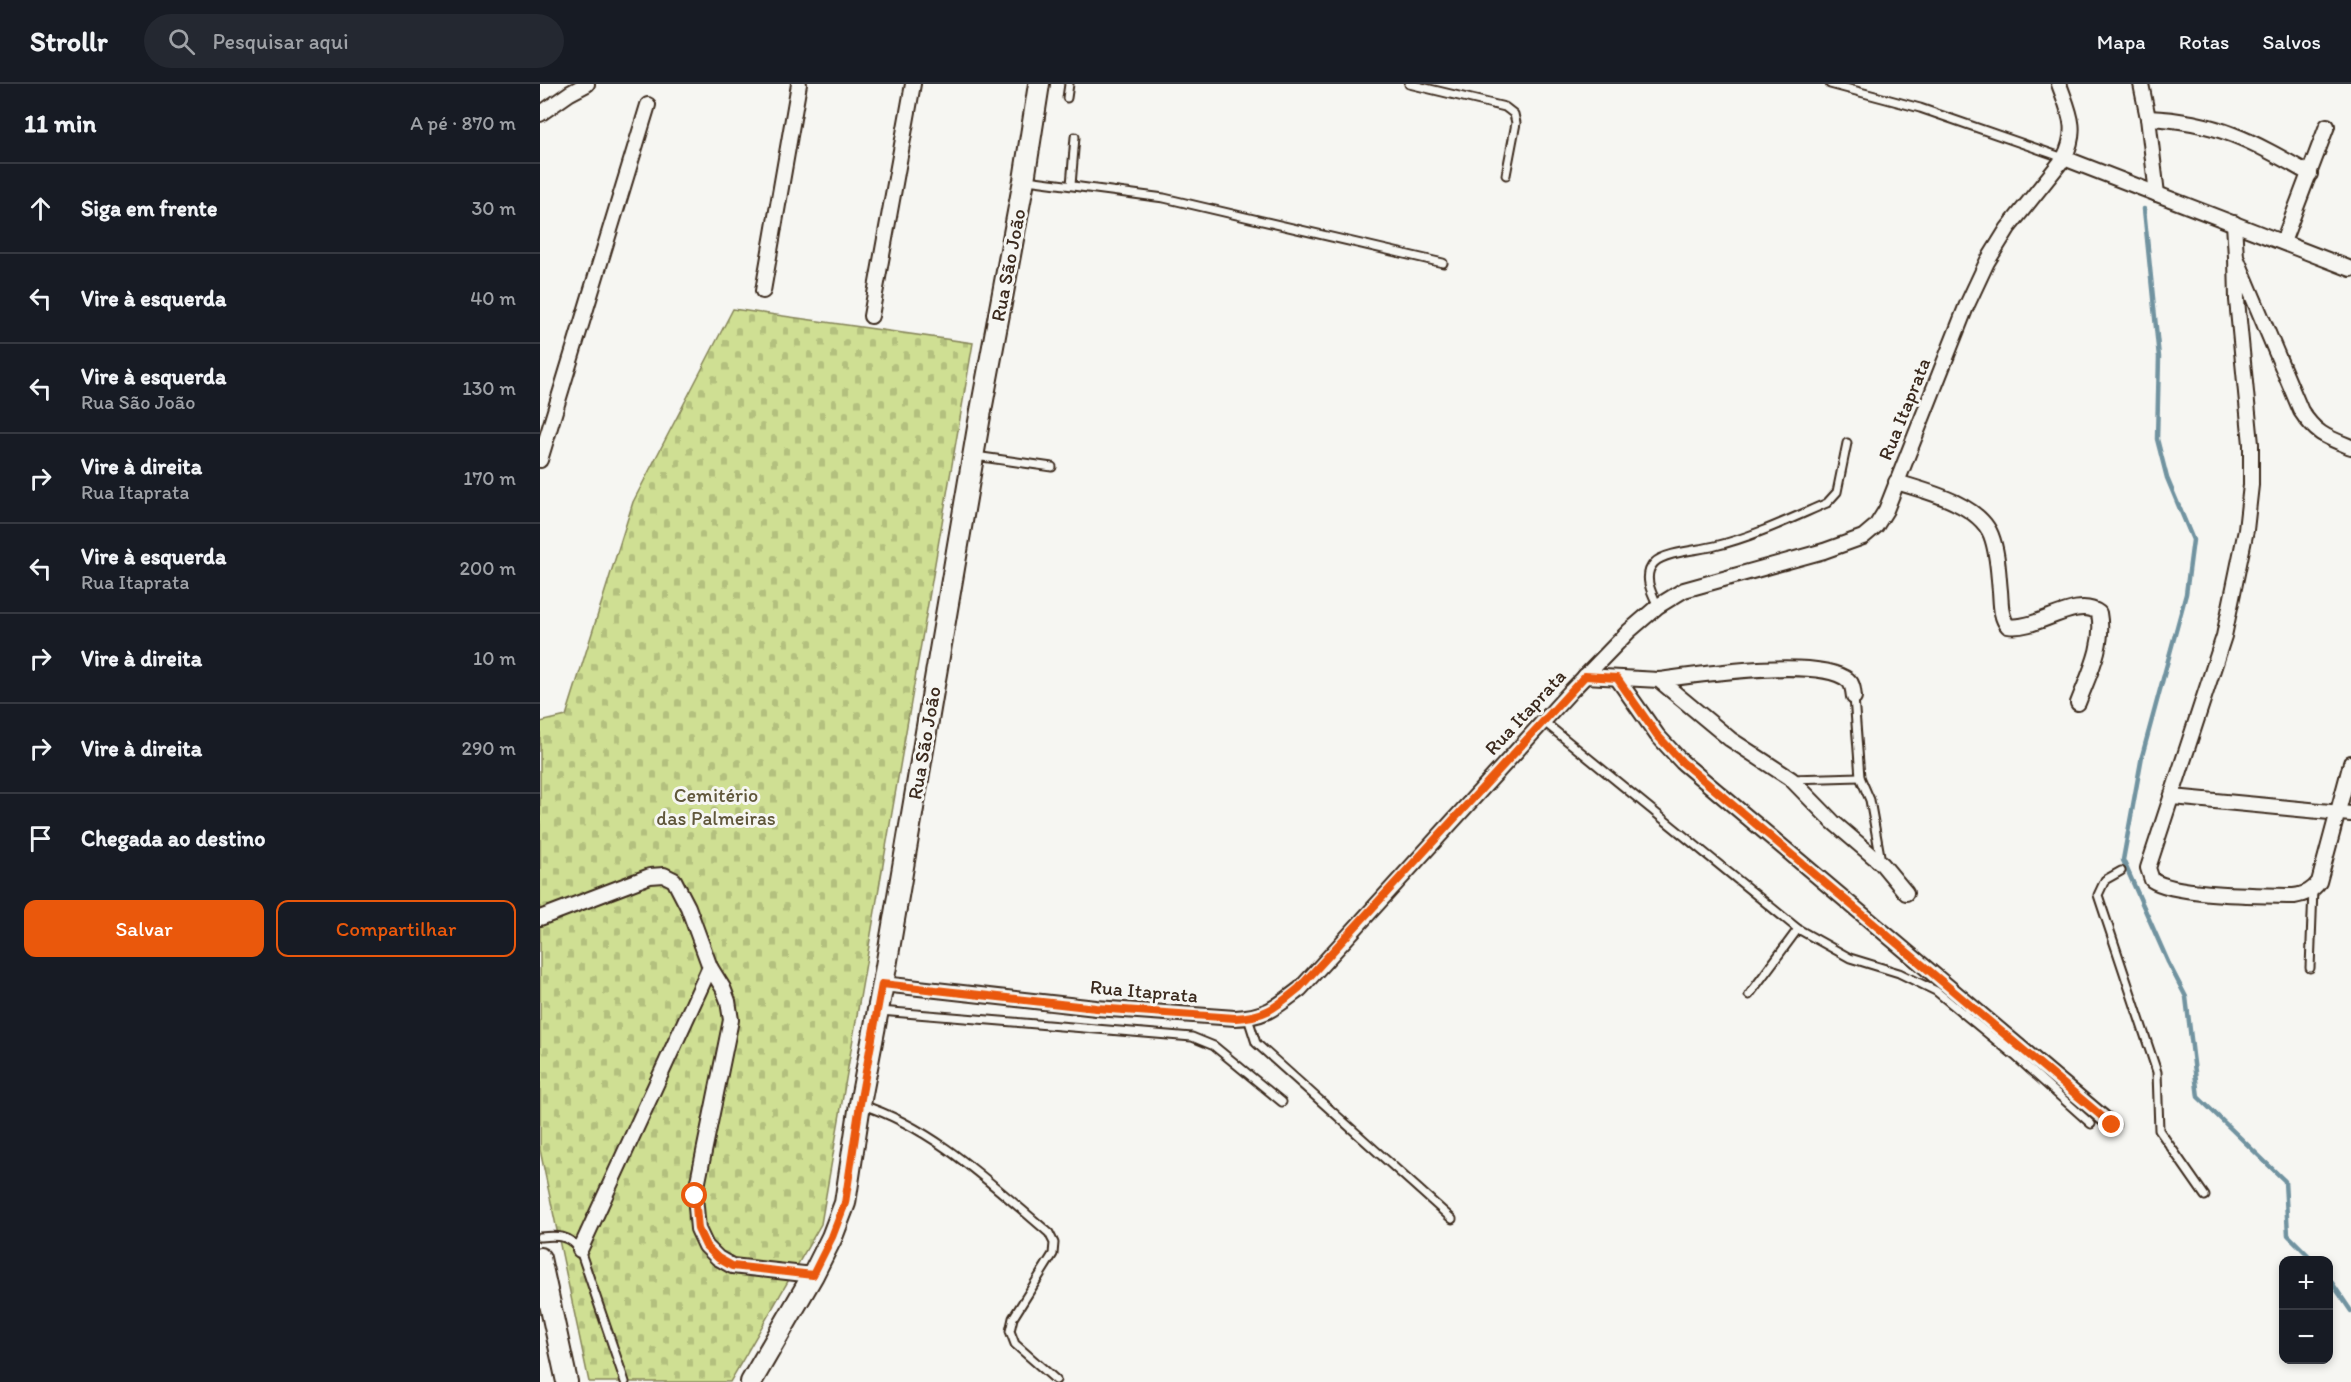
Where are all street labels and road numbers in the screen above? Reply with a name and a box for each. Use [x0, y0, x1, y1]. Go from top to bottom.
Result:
street label: Rua São João [985, 207, 1031, 323]
street label: Rua Itaprata [1873, 354, 1935, 464]
street label: Rua Itaprata [1479, 664, 1571, 760]
street label: Rua São João [902, 685, 946, 801]
street label: Rua Itaprata [1089, 974, 1199, 1008]

